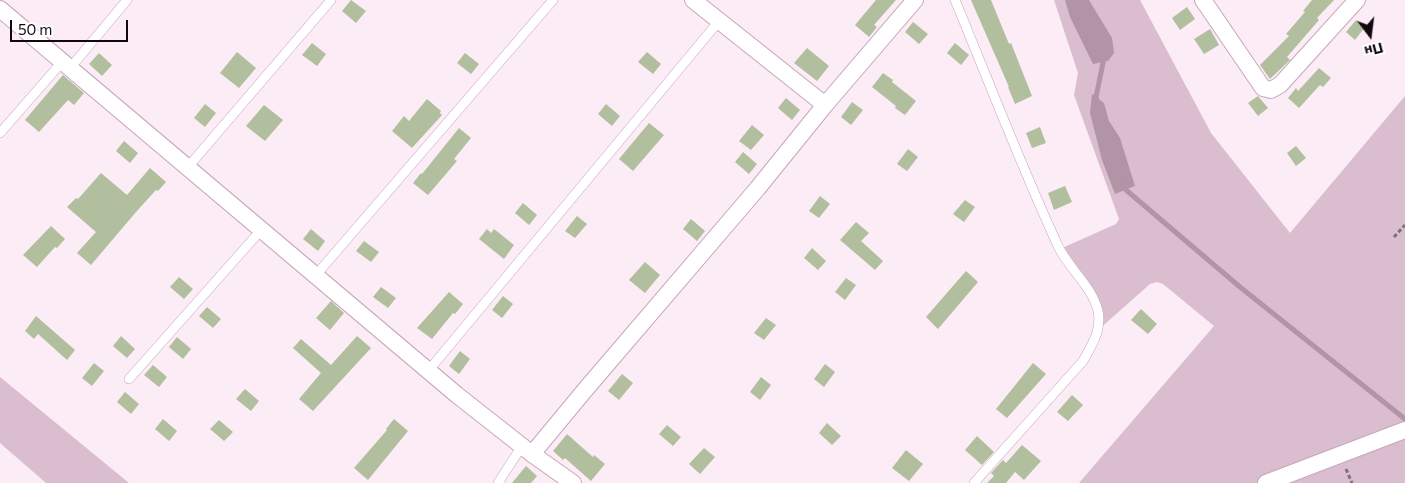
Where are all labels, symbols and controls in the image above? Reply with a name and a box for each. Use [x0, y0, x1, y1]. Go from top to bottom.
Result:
scale bar [12, 10, 130, 42]
north arrow [1345, 10, 1395, 60]
text: 50 m [18, 20, 52, 38]
text: Пн [1363, 39, 1385, 61]

